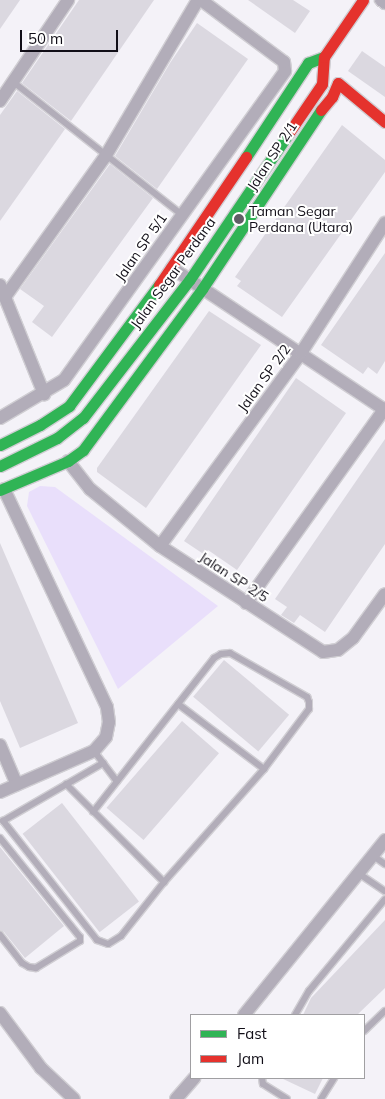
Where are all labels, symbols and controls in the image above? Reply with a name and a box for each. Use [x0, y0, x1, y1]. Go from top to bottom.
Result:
scale bar [22, 20, 120, 52]
text: 50 m [28, 29, 63, 48]
street label: Jalan SP 2/1 [243, 118, 301, 194]
place label: Taman Segar Perdana (Utara) [249, 203, 353, 236]
street label: Jalan SP 5/1 [111, 210, 171, 284]
marker: Taman Segar Perdana (Utara) [233, 213, 245, 225]
street label: Jalan Segar Perdana [127, 214, 219, 332]
street label: Jalan SP 2/2 [234, 341, 294, 415]
street label: Jalan SP 2/5 [196, 548, 272, 606]
legend [190, 1014, 365, 1079]
text: Fast [237, 1024, 267, 1043]
text: Jam [237, 1049, 264, 1068]

